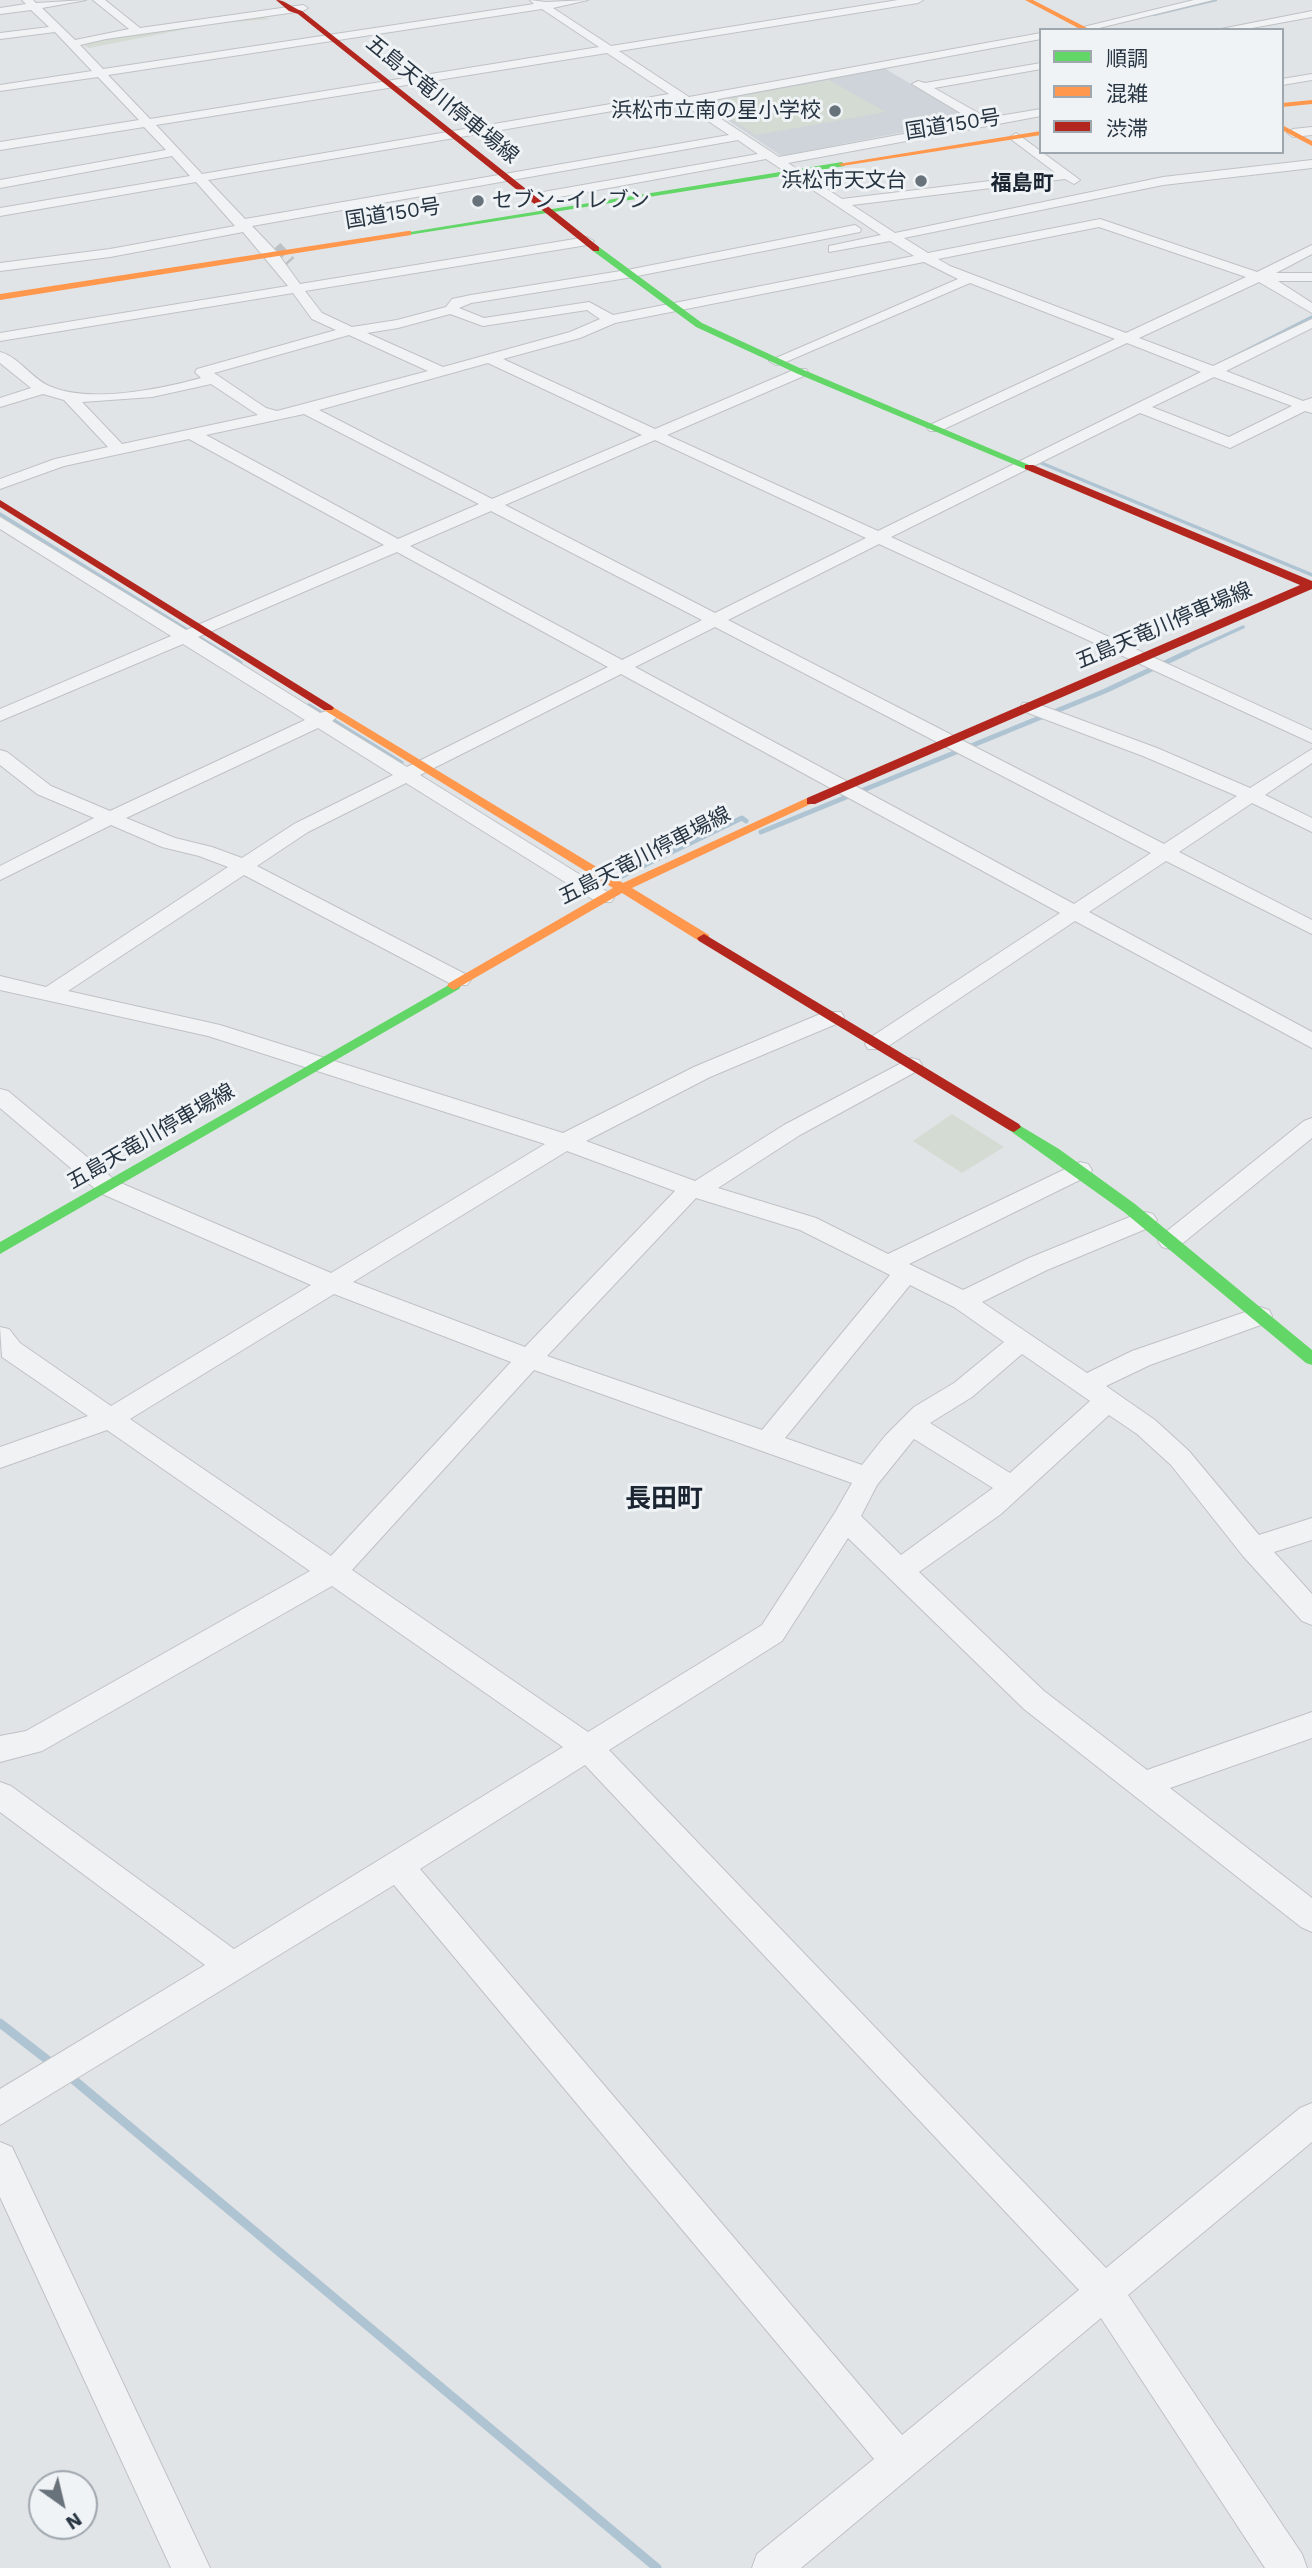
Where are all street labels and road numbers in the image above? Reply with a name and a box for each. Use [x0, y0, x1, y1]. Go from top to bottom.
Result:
street label: 五島天竜川停車場線 [361, 31, 523, 169]
street label: 国道150号 [903, 105, 1003, 145]
street label: 国道150号 [343, 194, 443, 234]
street label: 五島天竜川停車場線 [1072, 577, 1256, 675]
street label: 五島天竜川停車場線 [555, 802, 735, 910]
street label: 五島天竜川停車場線 [63, 1079, 239, 1195]

